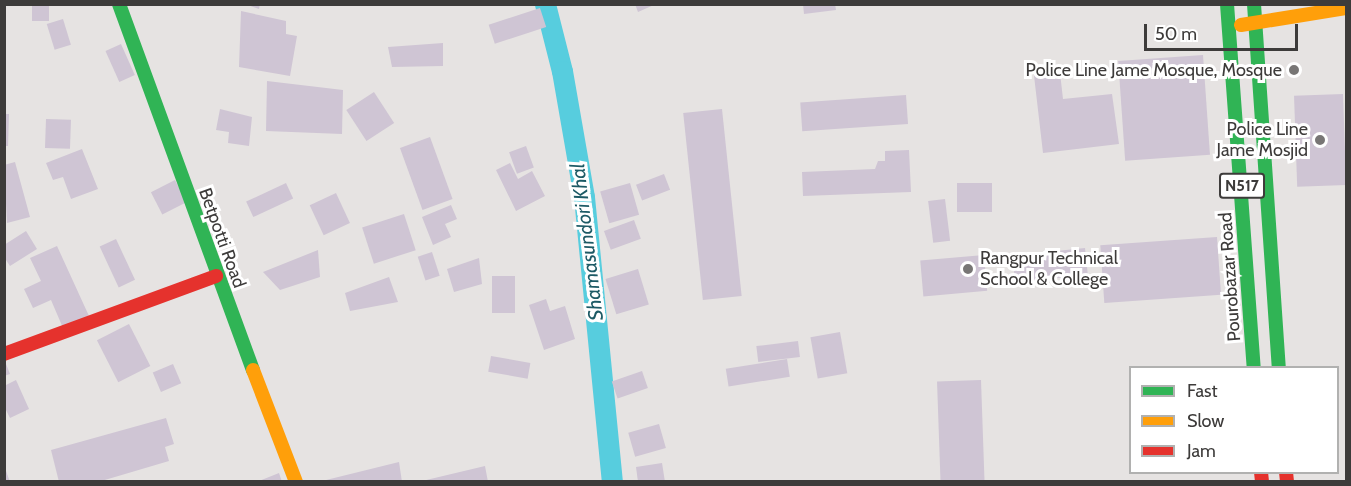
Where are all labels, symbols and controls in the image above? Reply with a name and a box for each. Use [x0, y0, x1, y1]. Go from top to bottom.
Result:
scale bar [1147, 12, 1302, 50]
text: 50 m [1155, 23, 1197, 45]
place label: Police Line Jame Mosque, Mosque [1026, 59, 1282, 81]
marker: Police Line Jame Mosque, Mosque [1287, 63, 1301, 77]
place label: Police Line Jame Mosjid [1217, 119, 1308, 162]
marker: Police Line Jame Mosjid [1313, 133, 1327, 147]
water label: Shamasundori Khal [565, 162, 609, 322]
road number: N517 [1218, 173, 1266, 199]
street label: Betpotti Road [194, 185, 250, 291]
street label: Pourobazar Road [1215, 212, 1245, 342]
place label: Rangpur Technical School & College [980, 248, 1118, 290]
marker: Rangpur Technical School & College [961, 262, 975, 276]
legend [1129, 366, 1339, 474]
text: Fast [1187, 380, 1218, 402]
text: Slow [1187, 410, 1224, 432]
text: Jam [1187, 440, 1216, 462]

